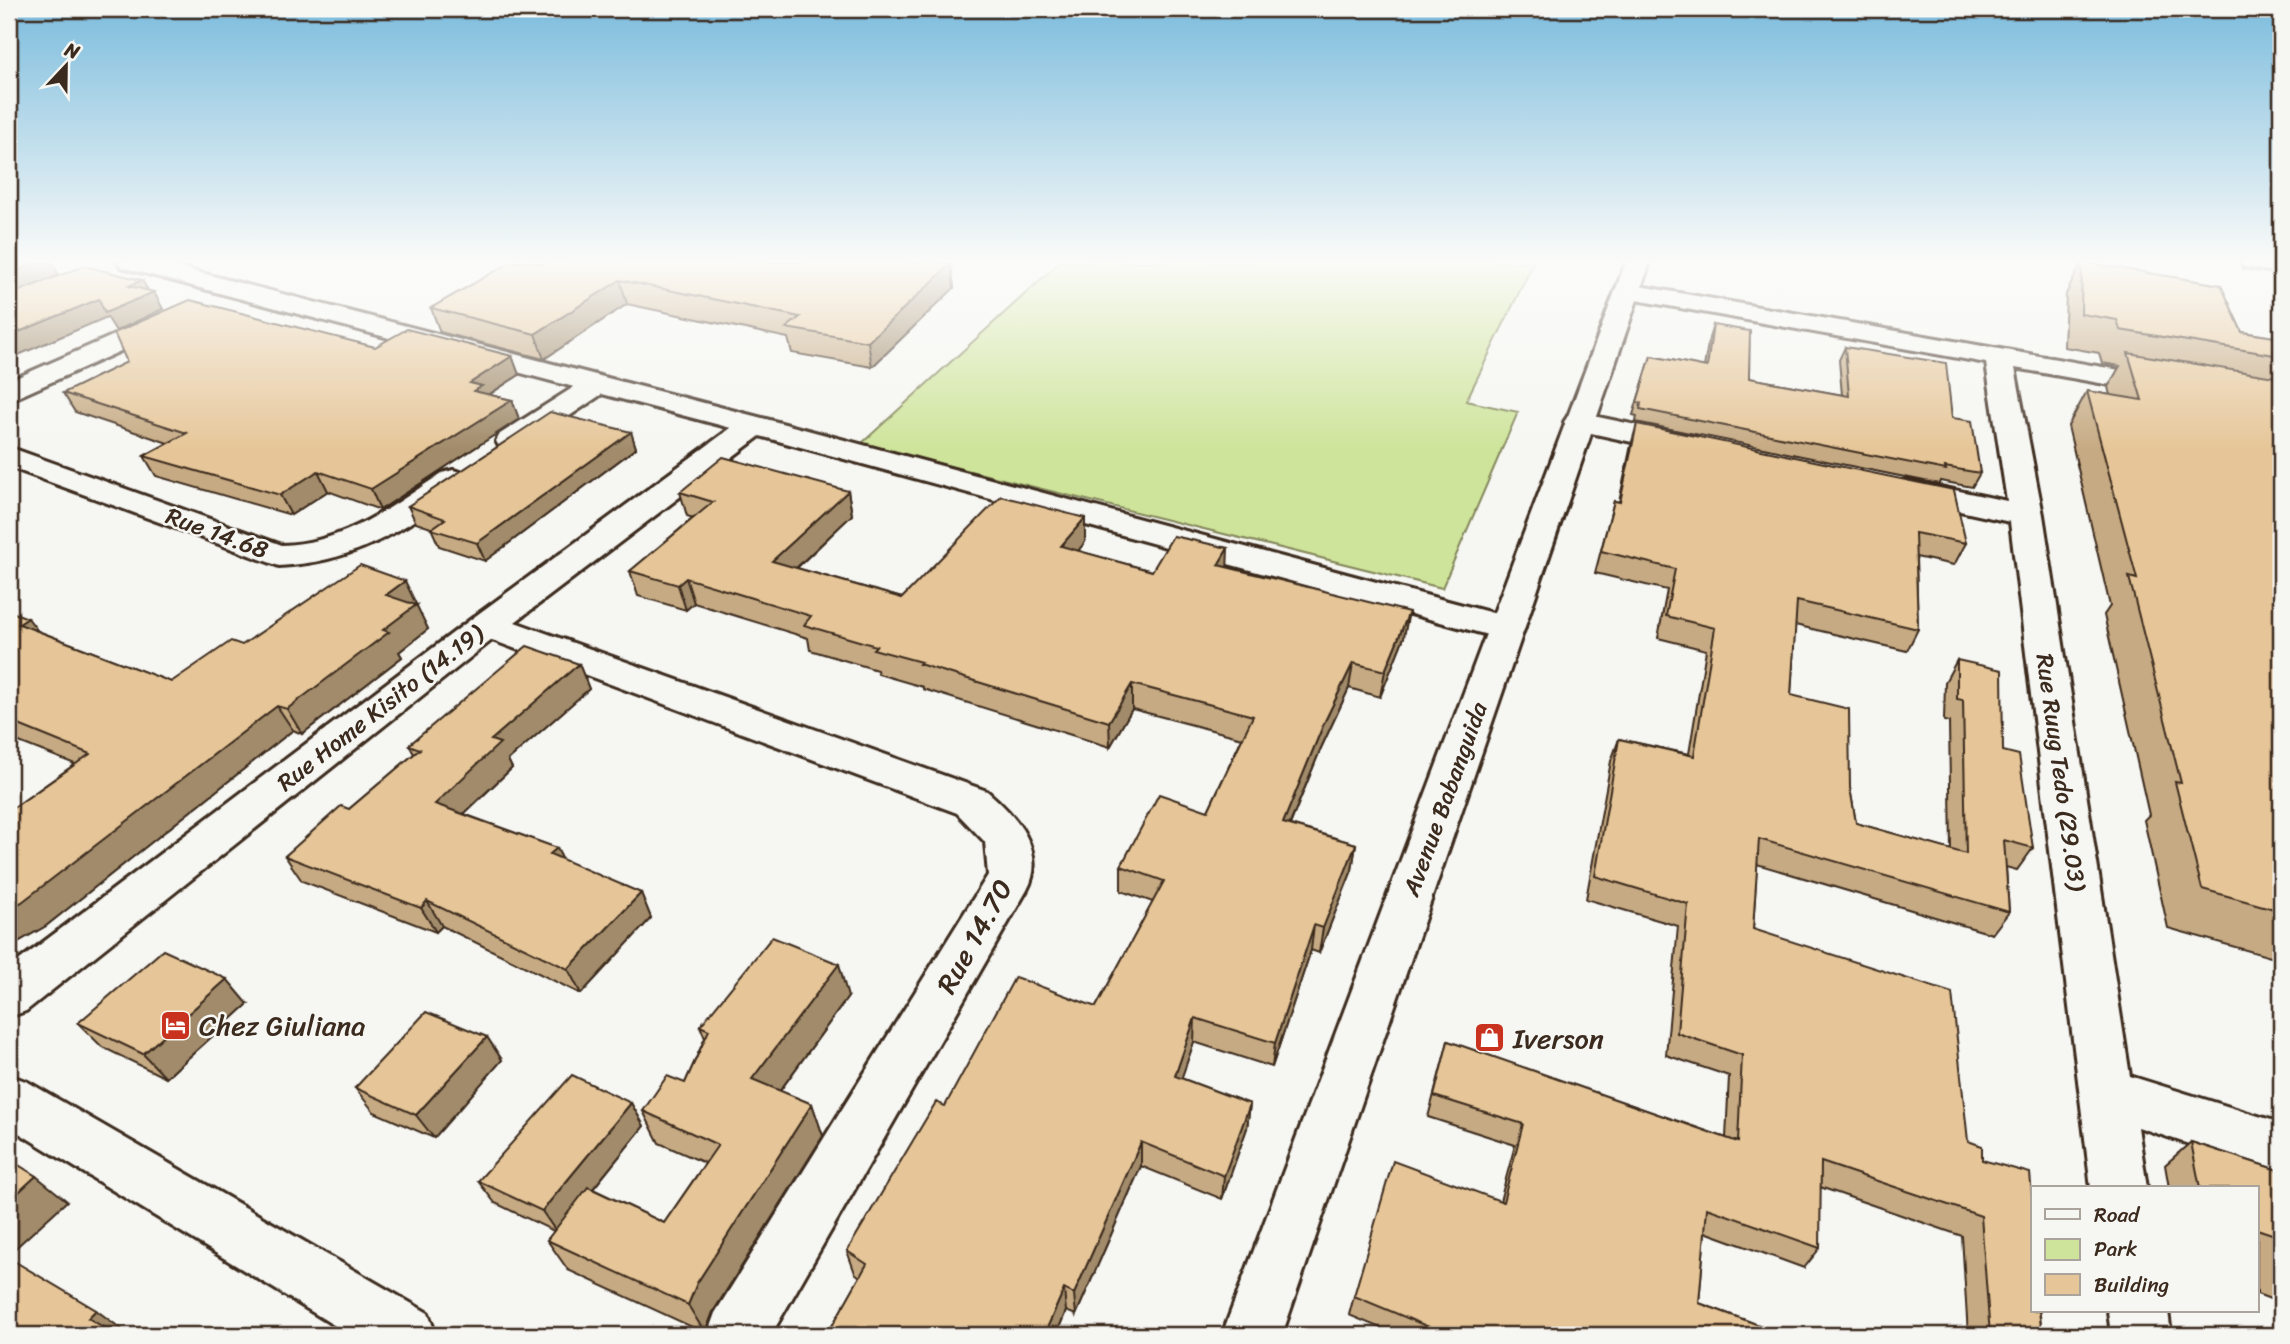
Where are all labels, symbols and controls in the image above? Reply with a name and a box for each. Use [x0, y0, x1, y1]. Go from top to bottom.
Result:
north arrow [32, 32, 102, 102]
text: N [59, 33, 85, 69]
street label: Rue 14.68 [160, 495, 274, 571]
street label: Rue Home Kisito (14.19) [267, 613, 494, 803]
street label: Rue Ruug Tedo (29.03) [2024, 651, 2099, 895]
street label: Avenue Babanguida [1390, 695, 1500, 903]
street label: Rue 14.70 [923, 870, 1026, 1003]
place label: Chez Giuliana [199, 1001, 365, 1050]
hotel icon: Chez Giuliana [159, 1008, 193, 1042]
place label: Iverson [1512, 1014, 1604, 1063]
shop icon: Iverson [1473, 1021, 1507, 1055]
legend [2031, 1186, 2258, 1312]
text: Road [2094, 1196, 2141, 1234]
text: Park [2094, 1230, 2137, 1268]
text: Building [2094, 1266, 2170, 1304]

